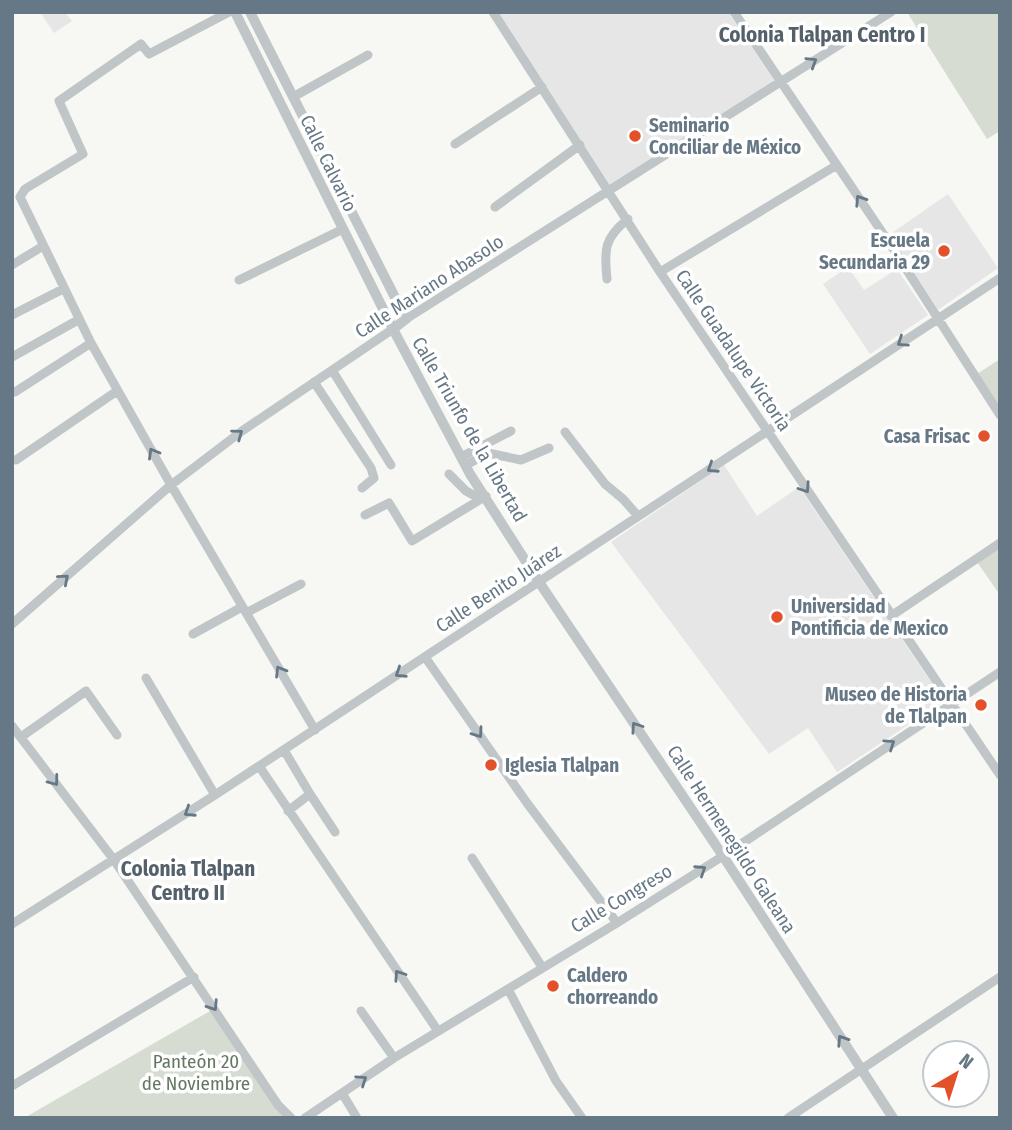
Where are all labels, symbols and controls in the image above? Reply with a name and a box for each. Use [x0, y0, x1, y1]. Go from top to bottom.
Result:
district label: Colonia Tlalpan Centro I [719, 22, 925, 48]
one-way arrow [805, 58, 818, 71]
street label: Calle Calvario [295, 111, 362, 215]
place label: Seminario Conciliar de México [649, 114, 801, 159]
marker: Seminario Conciliar de México [627, 128, 643, 144]
one-way arrow [855, 194, 868, 207]
place label: Escuela Secundaria 29 [819, 229, 930, 274]
street label: Calle Mariano Abasolo [351, 230, 508, 343]
marker: Escuela Secundaria 29 [936, 243, 952, 259]
street label: Calle Guadalupe Victoria [671, 265, 796, 435]
street label: Calle Triunfo de la Libertad [407, 333, 532, 526]
one-way arrow [897, 334, 910, 346]
place label: Casa Frisac [884, 425, 971, 448]
marker: Casa Frisac [976, 428, 992, 444]
one-way arrow [231, 430, 243, 442]
one-way arrow [148, 448, 161, 461]
one-way arrow [707, 460, 720, 472]
one-way arrow [797, 480, 809, 493]
street label: Calle Benito Juárez [431, 539, 566, 637]
one-way arrow [55, 575, 68, 587]
place label: Universidad Pontificia de Mexico [791, 595, 948, 640]
marker: Universidad Pontificia de Mexico [769, 609, 785, 625]
one-way arrow [275, 665, 288, 678]
one-way arrow [395, 665, 408, 678]
place label: Museo de Historia de Tlalpan [825, 683, 967, 728]
marker: Museo de Historia de Tlalpan [973, 697, 989, 713]
one-way arrow [632, 722, 645, 735]
one-way arrow [470, 725, 482, 738]
one-way arrow [883, 739, 896, 752]
street label: Calle Hermenegildo Galeana [662, 741, 801, 938]
place label: Iglesia Tlalpan [505, 754, 619, 777]
marker: Iglesia Tlalpan [483, 757, 499, 773]
one-way arrow [45, 773, 58, 785]
one-way arrow [184, 803, 197, 816]
district label: Colonia Tlalpan Centro II [121, 856, 255, 906]
street label: Calle Congreso [566, 859, 676, 938]
one-way arrow [693, 865, 706, 878]
place label: Caldero chorreando [567, 964, 658, 1009]
one-way arrow [394, 969, 407, 982]
marker: Caldero chorreando [545, 978, 561, 994]
one-way arrow [205, 998, 218, 1011]
one-way arrow [837, 1035, 850, 1048]
north arrow [921, 1039, 991, 1109]
text: N [955, 1049, 978, 1074]
park label: Panteón 20 de Noviembre [142, 1050, 250, 1095]
one-way arrow [354, 1075, 367, 1088]

